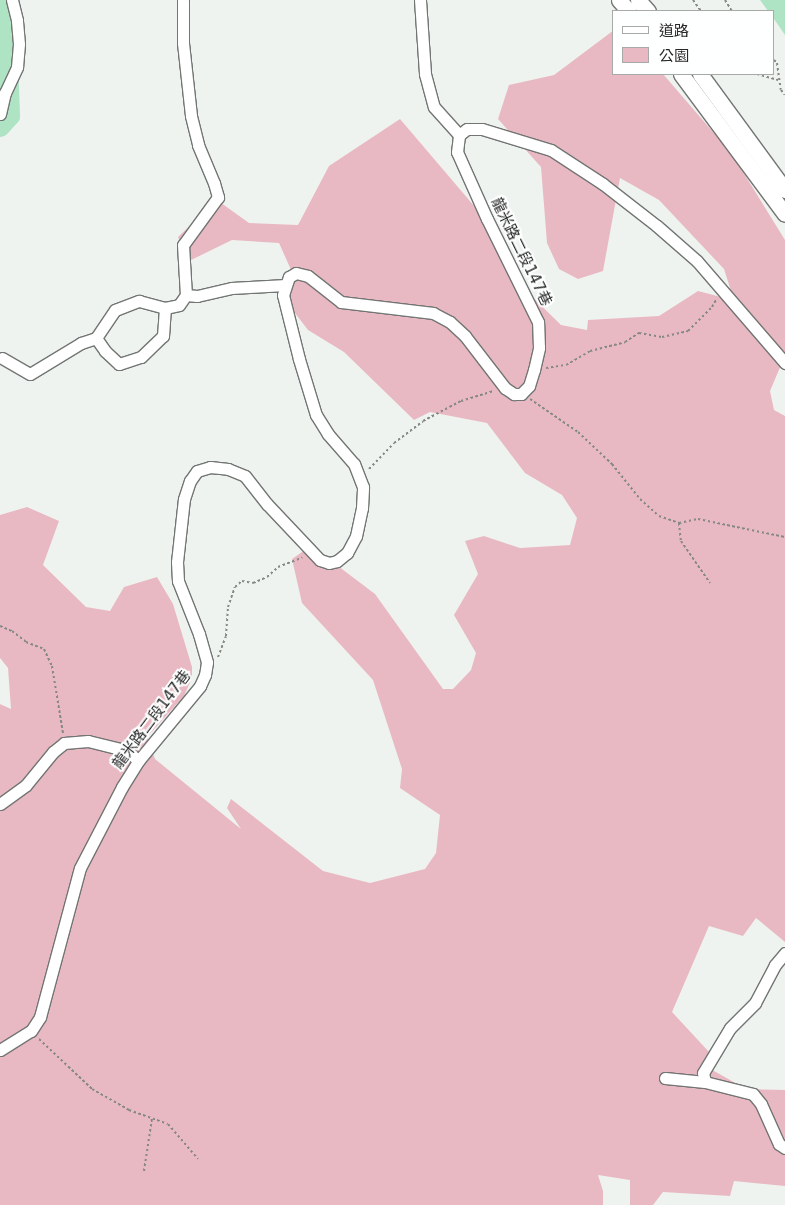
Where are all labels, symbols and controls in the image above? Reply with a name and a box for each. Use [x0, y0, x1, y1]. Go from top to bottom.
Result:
legend [612, 10, 775, 75]
text: 道路 [659, 22, 689, 40]
text: 公園 [659, 47, 689, 65]
street label: 龍米路二段147巷 [487, 195, 555, 309]
street label: 龍米路二段147巷 [109, 667, 195, 773]

